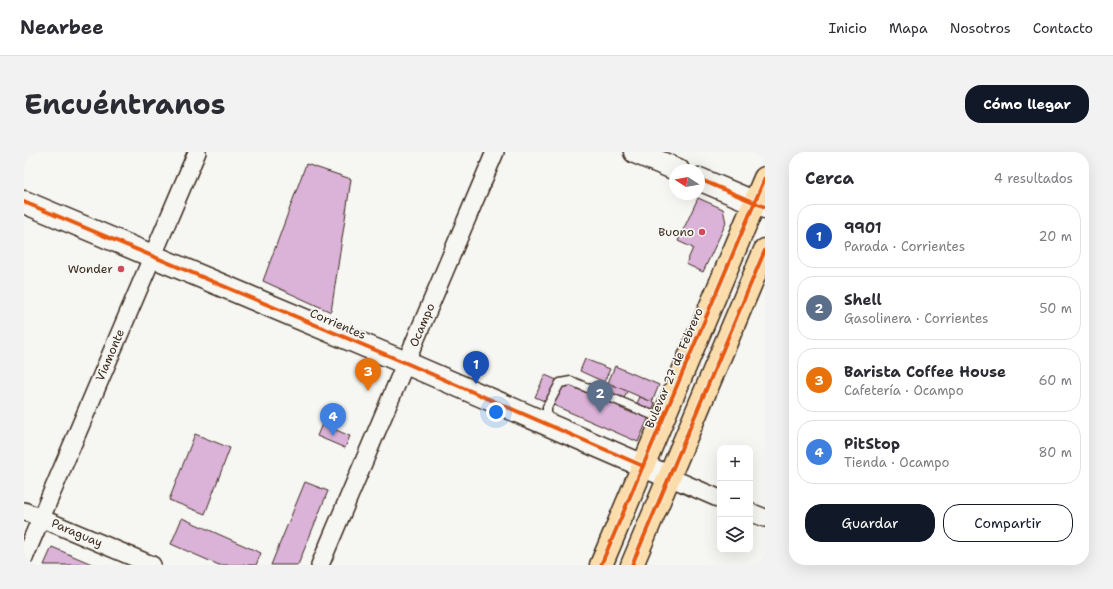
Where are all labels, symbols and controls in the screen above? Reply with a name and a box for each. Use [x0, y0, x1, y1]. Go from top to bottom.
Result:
text: Nearbee [20, 15, 104, 40]
text: Inicio [829, 19, 867, 37]
text: Mapa [889, 19, 928, 37]
text: Nosotros [950, 19, 1011, 37]
text: Contacto [1033, 19, 1093, 37]
text: Encuéntranos [24, 85, 226, 123]
button: Cómo llegar [965, 85, 1089, 123]
north arrow [669, 164, 705, 200]
text: Cerca [805, 167, 854, 189]
text: 4 resultados [994, 170, 1073, 187]
text: 9901 [844, 218, 882, 238]
place label: Buono [658, 224, 694, 240]
marker: Buono [697, 227, 707, 237]
text: 1 [816, 228, 822, 245]
text: 20 m [1039, 228, 1072, 245]
text: Parada · Corrientes [844, 238, 965, 255]
place label: Wonder [68, 261, 113, 277]
marker: Wonder [116, 264, 126, 274]
text: Shell [844, 290, 882, 310]
text: 2 [814, 300, 824, 317]
text: 50 m [1039, 300, 1072, 317]
street label: Ocampo [406, 301, 438, 349]
street label: Corrientes [308, 305, 369, 343]
street label: Bulevar 27 de Febrero [641, 305, 707, 431]
text: Gasolinera · Corrientes [844, 310, 989, 327]
street label: Viamonte [92, 326, 128, 384]
pin: 1 [463, 351, 489, 384]
pin: 3 [355, 358, 381, 391]
text: Barista Coffee House [844, 362, 1006, 382]
text: 3 [814, 372, 824, 389]
text: 60 m [1039, 372, 1072, 389]
pin: 2 [587, 380, 613, 413]
text: Cafetería · Ocampo [844, 382, 964, 399]
your location [486, 402, 506, 422]
pin: 4 [320, 403, 346, 436]
text: PitStop [844, 434, 900, 454]
text: 4 [814, 444, 824, 461]
text: 80 m [1038, 444, 1072, 461]
map controls [717, 445, 753, 553]
button: + [717, 445, 753, 481]
text: Tienda · Ocampo [844, 454, 949, 471]
button: − [717, 481, 753, 517]
button: Guardar [805, 504, 935, 542]
button: Compartir [943, 504, 1073, 542]
street label: Paraguay [49, 515, 105, 551]
button: layers [717, 517, 753, 553]

